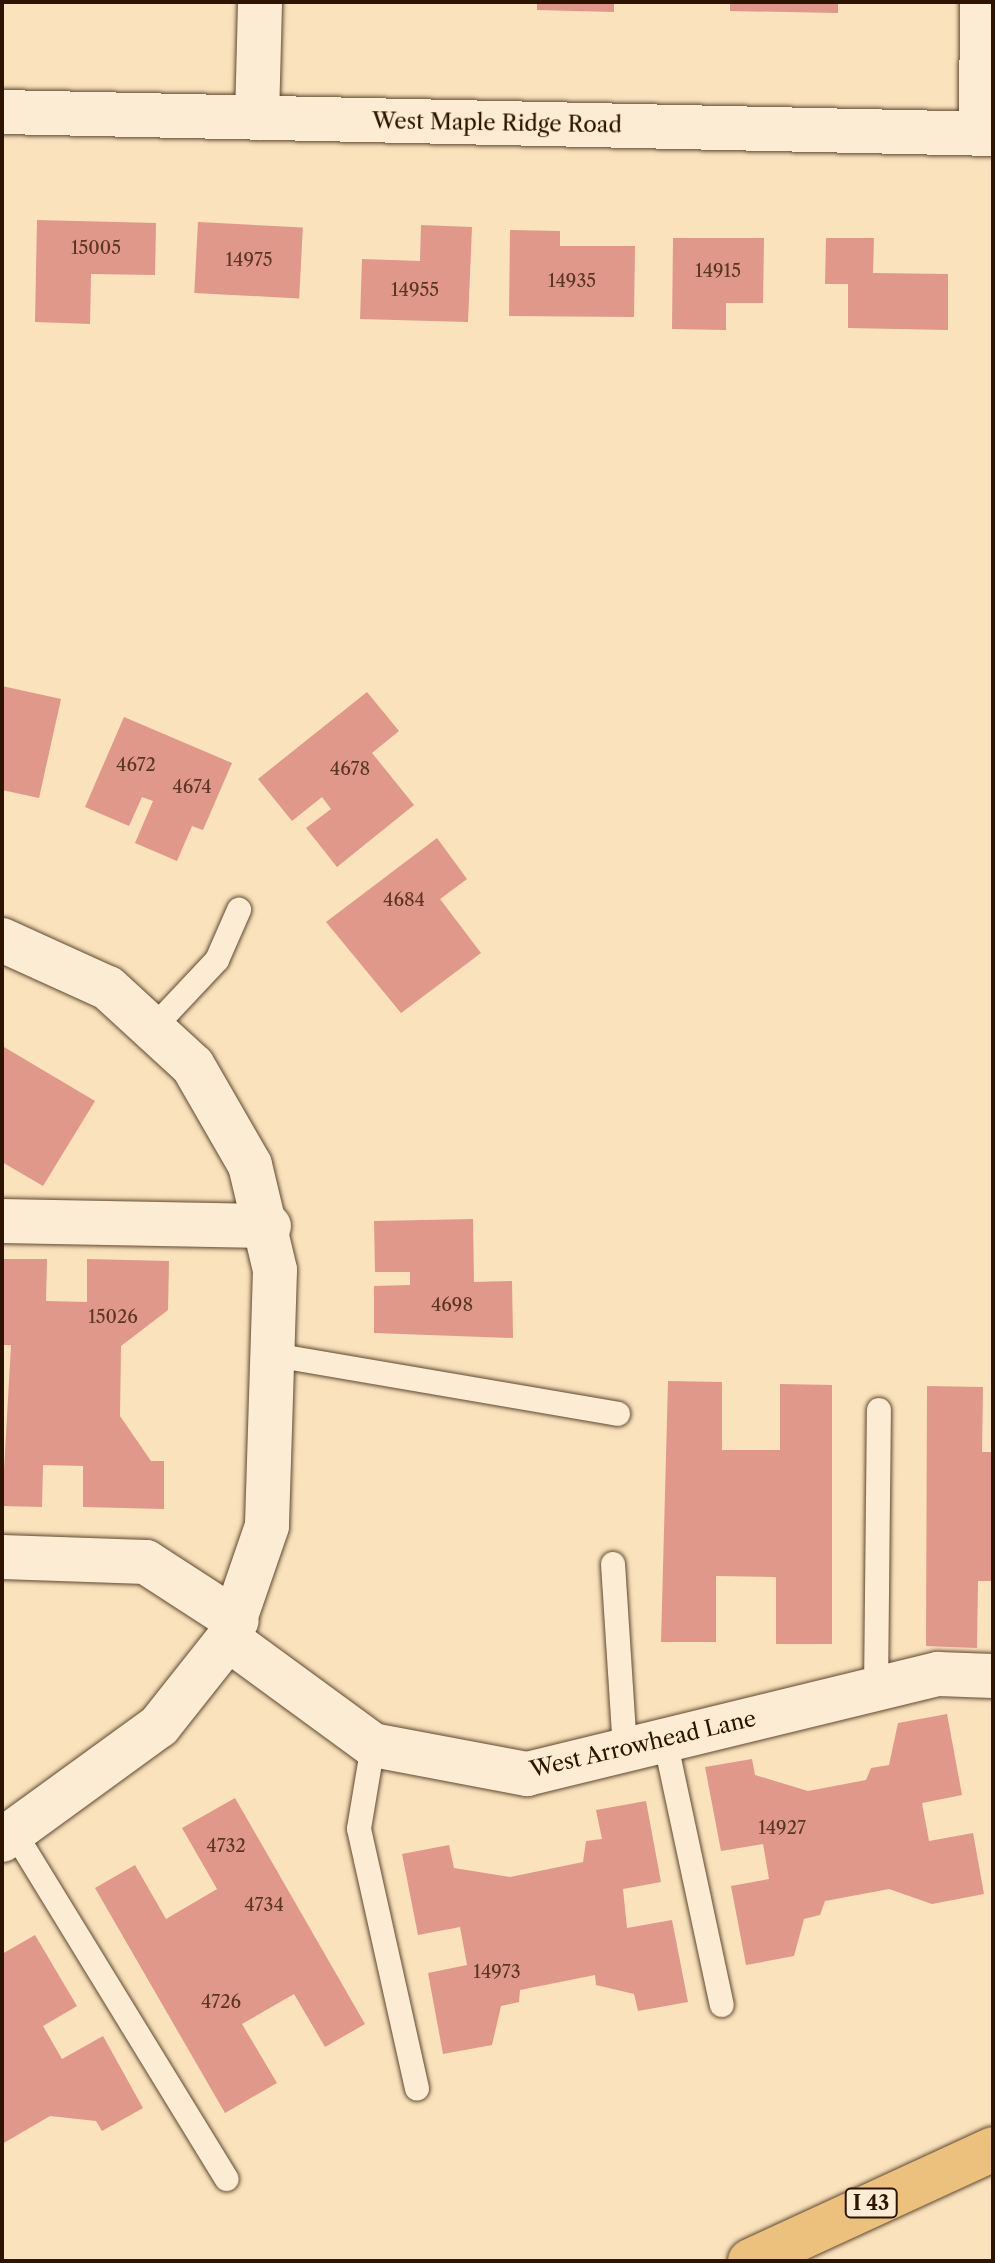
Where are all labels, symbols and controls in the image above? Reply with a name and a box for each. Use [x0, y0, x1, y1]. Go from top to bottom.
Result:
street label: West Maple Ridge Road [372, 108, 622, 138]
house number: 15005 [71, 237, 121, 259]
house number: 14975 [225, 249, 273, 271]
house number: 14915 [695, 260, 741, 282]
house number: 14935 [548, 270, 596, 292]
house number: 14955 [391, 279, 439, 301]
house number: 4672 [116, 754, 156, 776]
house number: 4678 [330, 758, 370, 780]
house number: 4674 [172, 776, 212, 798]
house number: 4684 [383, 889, 425, 911]
house number: 4698 [431, 1294, 473, 1316]
house number: 15026 [88, 1306, 138, 1328]
street label: West Arrowhead Lane [527, 1705, 759, 1783]
house number: 14927 [758, 1817, 806, 1839]
house number: 4732 [206, 1835, 246, 1857]
house number: 4734 [244, 1894, 284, 1916]
house number: 14973 [473, 1961, 521, 1983]
house number: 4726 [201, 1991, 241, 2013]
road number: I 43 [843, 2187, 899, 2219]

